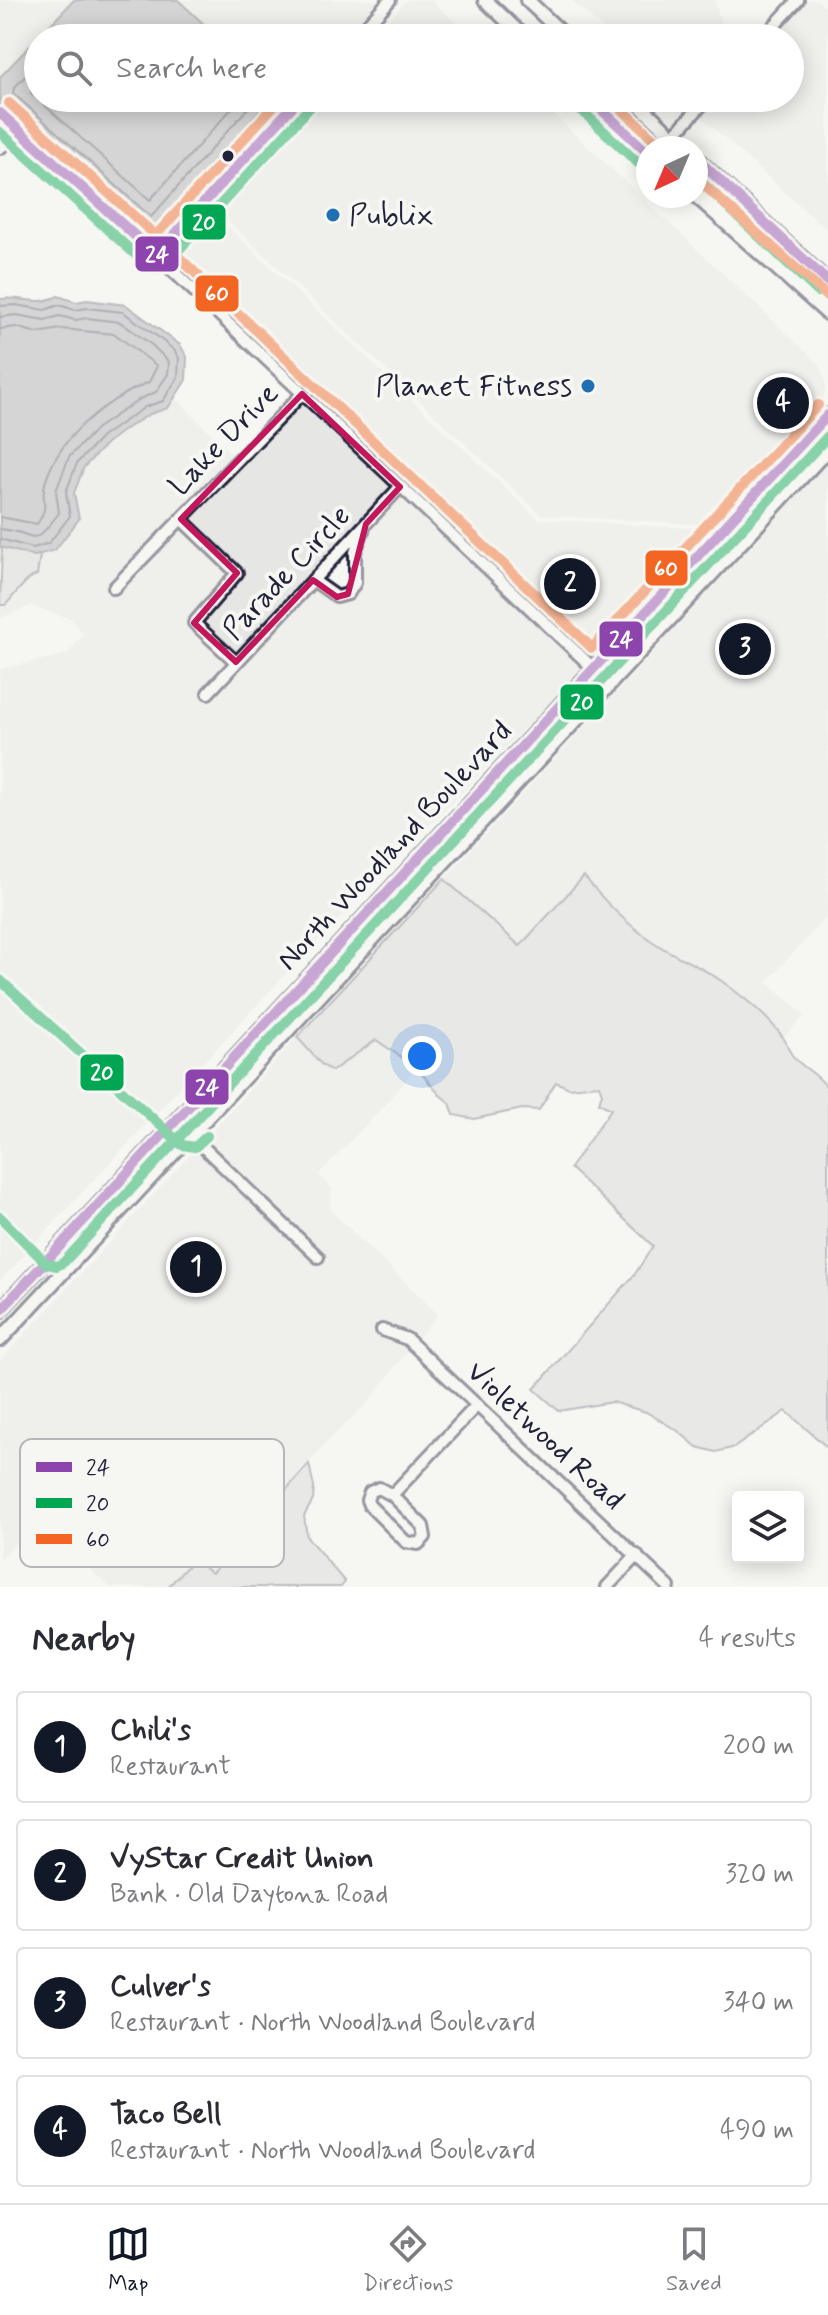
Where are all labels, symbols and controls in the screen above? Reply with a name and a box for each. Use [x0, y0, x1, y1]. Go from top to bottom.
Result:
search box [24, 24, 804, 112]
icon: search [52, 46, 96, 90]
text: Search here [116, 49, 267, 88]
north arrow [636, 136, 708, 208]
unlabelled marker [220, 148, 236, 164]
place label: Publix [349, 196, 433, 235]
line badge: 20 [181, 203, 227, 241]
marker: Publix [324, 206, 342, 224]
text: 20 [192, 210, 216, 238]
line badge: 24 [134, 235, 180, 273]
text: 24 [145, 242, 170, 270]
line badge: 60 [194, 274, 240, 313]
text: 60 [205, 281, 229, 309]
place label: Planet Fitness [375, 367, 572, 406]
pin: 4 [757, 373, 809, 433]
street label: Lake Drive [161, 375, 287, 505]
marker: Planet Fitness [579, 377, 597, 395]
street label: Parade Circle [215, 497, 359, 649]
line badge: 60 [644, 549, 689, 587]
pin: 2 [544, 554, 596, 614]
text: 60 [654, 556, 678, 584]
pin: 3 [719, 619, 771, 679]
line badge: 24 [598, 620, 644, 658]
text: 24 [609, 627, 634, 655]
line badge: 20 [559, 683, 605, 721]
text: 20 [570, 690, 594, 718]
street label: North Woodland Boulevard [269, 713, 521, 979]
your location [402, 1036, 442, 1076]
line badge: 20 [79, 1053, 125, 1092]
text: 20 [90, 1060, 114, 1088]
line badge: 24 [184, 1068, 230, 1106]
text: 24 [195, 1075, 220, 1103]
pin: 1 [170, 1237, 222, 1297]
street label: Violetwood Road [458, 1353, 632, 1519]
legend [20, 1439, 284, 1567]
text: 24 [86, 1455, 110, 1483]
text: 20 [86, 1491, 109, 1519]
map controls [732, 1491, 804, 1563]
button: layers [732, 1491, 804, 1563]
text: 60 [86, 1527, 110, 1555]
text: Nearby [32, 1617, 136, 1662]
text: 4 results [699, 1622, 796, 1656]
text: Chili's [110, 1711, 191, 1750]
text: 1 [54, 1730, 66, 1764]
text: 200 m [723, 1730, 794, 1764]
text: Restaurant [110, 1750, 231, 1784]
text: VyStar Credit Union [110, 1839, 374, 1878]
text: 2 [54, 1858, 66, 1892]
text: 320 m [725, 1858, 794, 1892]
text: Bank · Old Daytona Road [110, 1878, 388, 1912]
text: Culver's [110, 1967, 211, 2006]
text: 3 [54, 1986, 66, 2020]
text: 340 m [723, 1986, 794, 2020]
text: Restaurant · North Woodland Boulevard [110, 2006, 535, 2040]
text: Taco Bell [110, 2095, 221, 2134]
text: 4 [52, 2114, 68, 2148]
text: 490 m [720, 2114, 794, 2148]
text: Restaurant · North Woodland Boulevard [110, 2134, 535, 2168]
tab: Map [106, 2222, 150, 2298]
tab: Directions [363, 2222, 453, 2298]
tab: Saved [666, 2222, 722, 2298]

